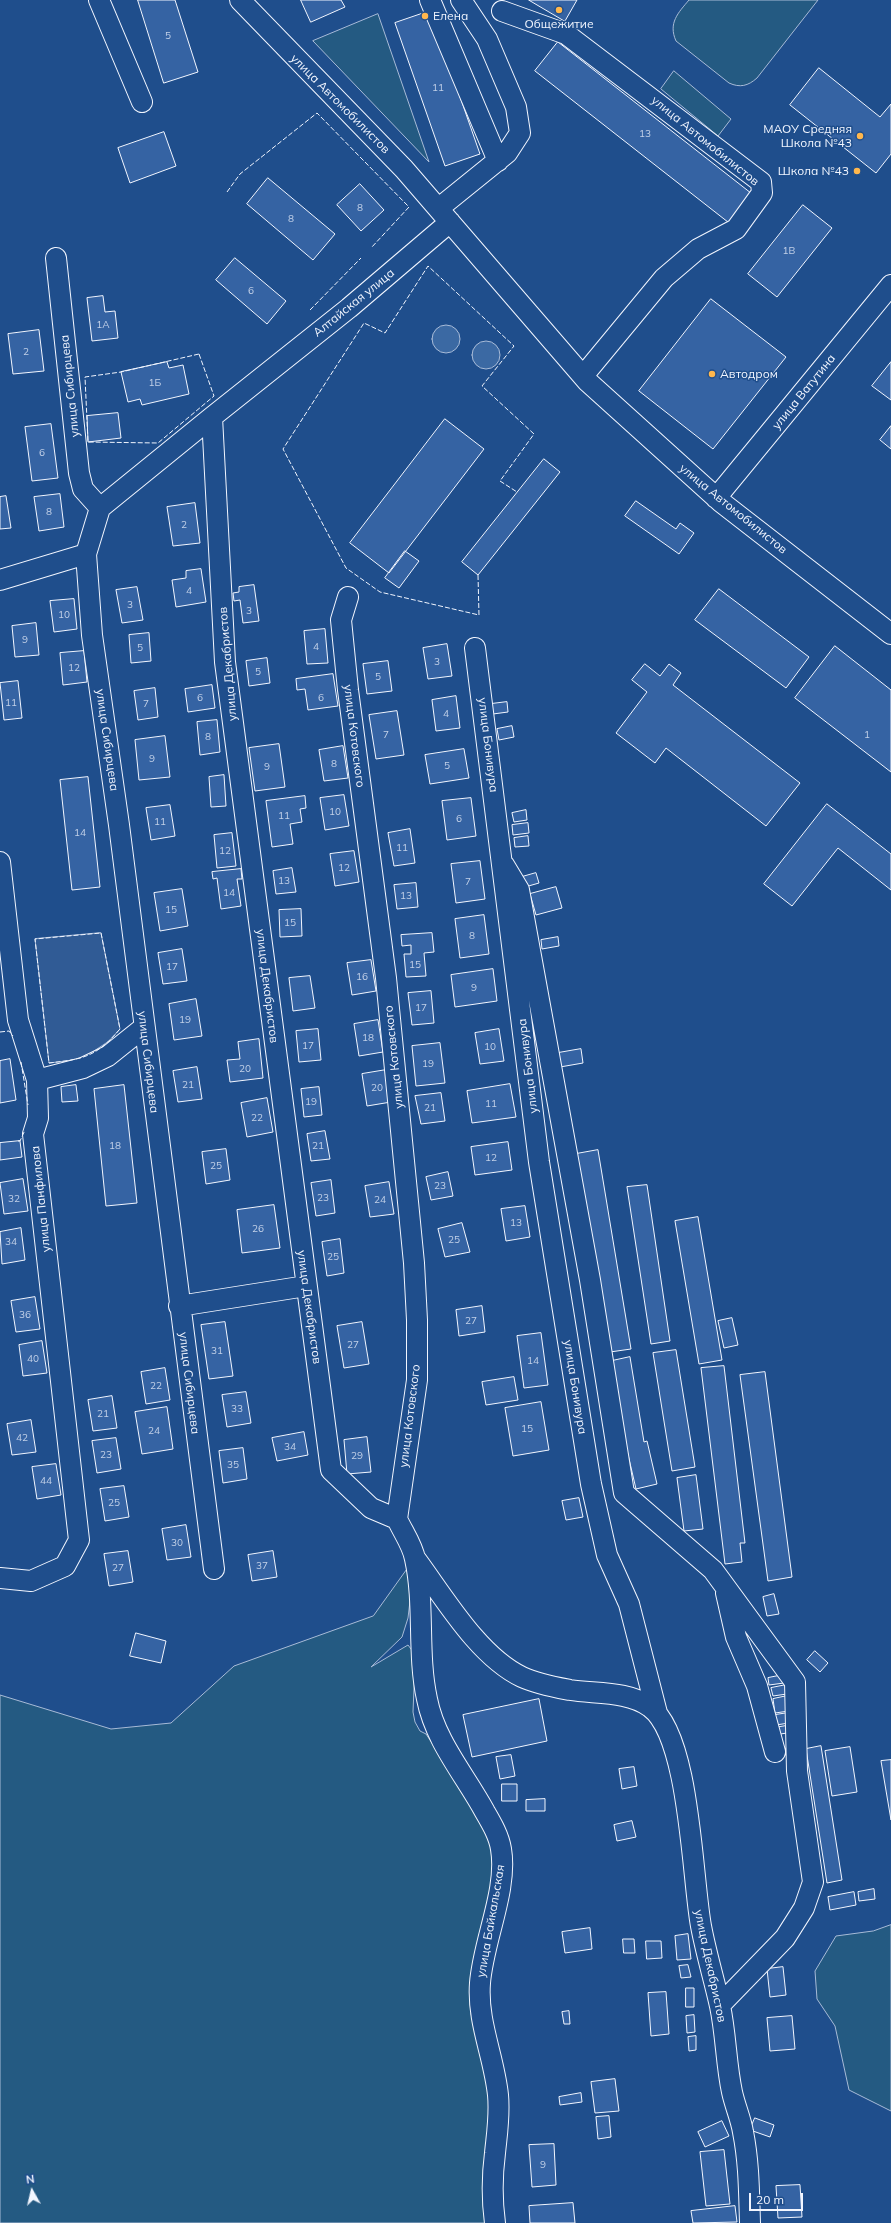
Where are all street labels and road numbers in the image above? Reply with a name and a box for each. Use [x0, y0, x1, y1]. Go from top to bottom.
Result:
street label: улица Автомобилистов [287, 51, 393, 157]
street label: улица Автомобилистов [648, 93, 762, 189]
street label: Алтайская улица [310, 266, 398, 340]
street label: улица Сибирцева [57, 334, 83, 438]
street label: улица Ватутина [769, 351, 839, 433]
street label: улица Автомобилистов [676, 461, 790, 557]
street label: улица Декабристов [216, 606, 240, 722]
street label: улица Котовского [341, 684, 367, 788]
street label: улица Сибирцева [93, 688, 121, 792]
street label: улица Бонивура [475, 697, 501, 793]
street label: улица Декабристов [253, 928, 281, 1044]
street label: улица Котовского [381, 1005, 407, 1109]
street label: улица Сибирцева [135, 1010, 161, 1114]
street label: улица Бонивура [515, 1018, 541, 1114]
street label: улица Панфилова [28, 1145, 54, 1253]
street label: улица Декабристов [294, 1249, 324, 1365]
street label: улица Сибирцева [176, 1331, 202, 1435]
street label: улица Бонивура [560, 1339, 590, 1435]
street label: улица Котовского [397, 1364, 423, 1468]
street label: улица Байкальская [474, 1863, 508, 1979]
street label: улица Декабристов [691, 1908, 729, 2024]

